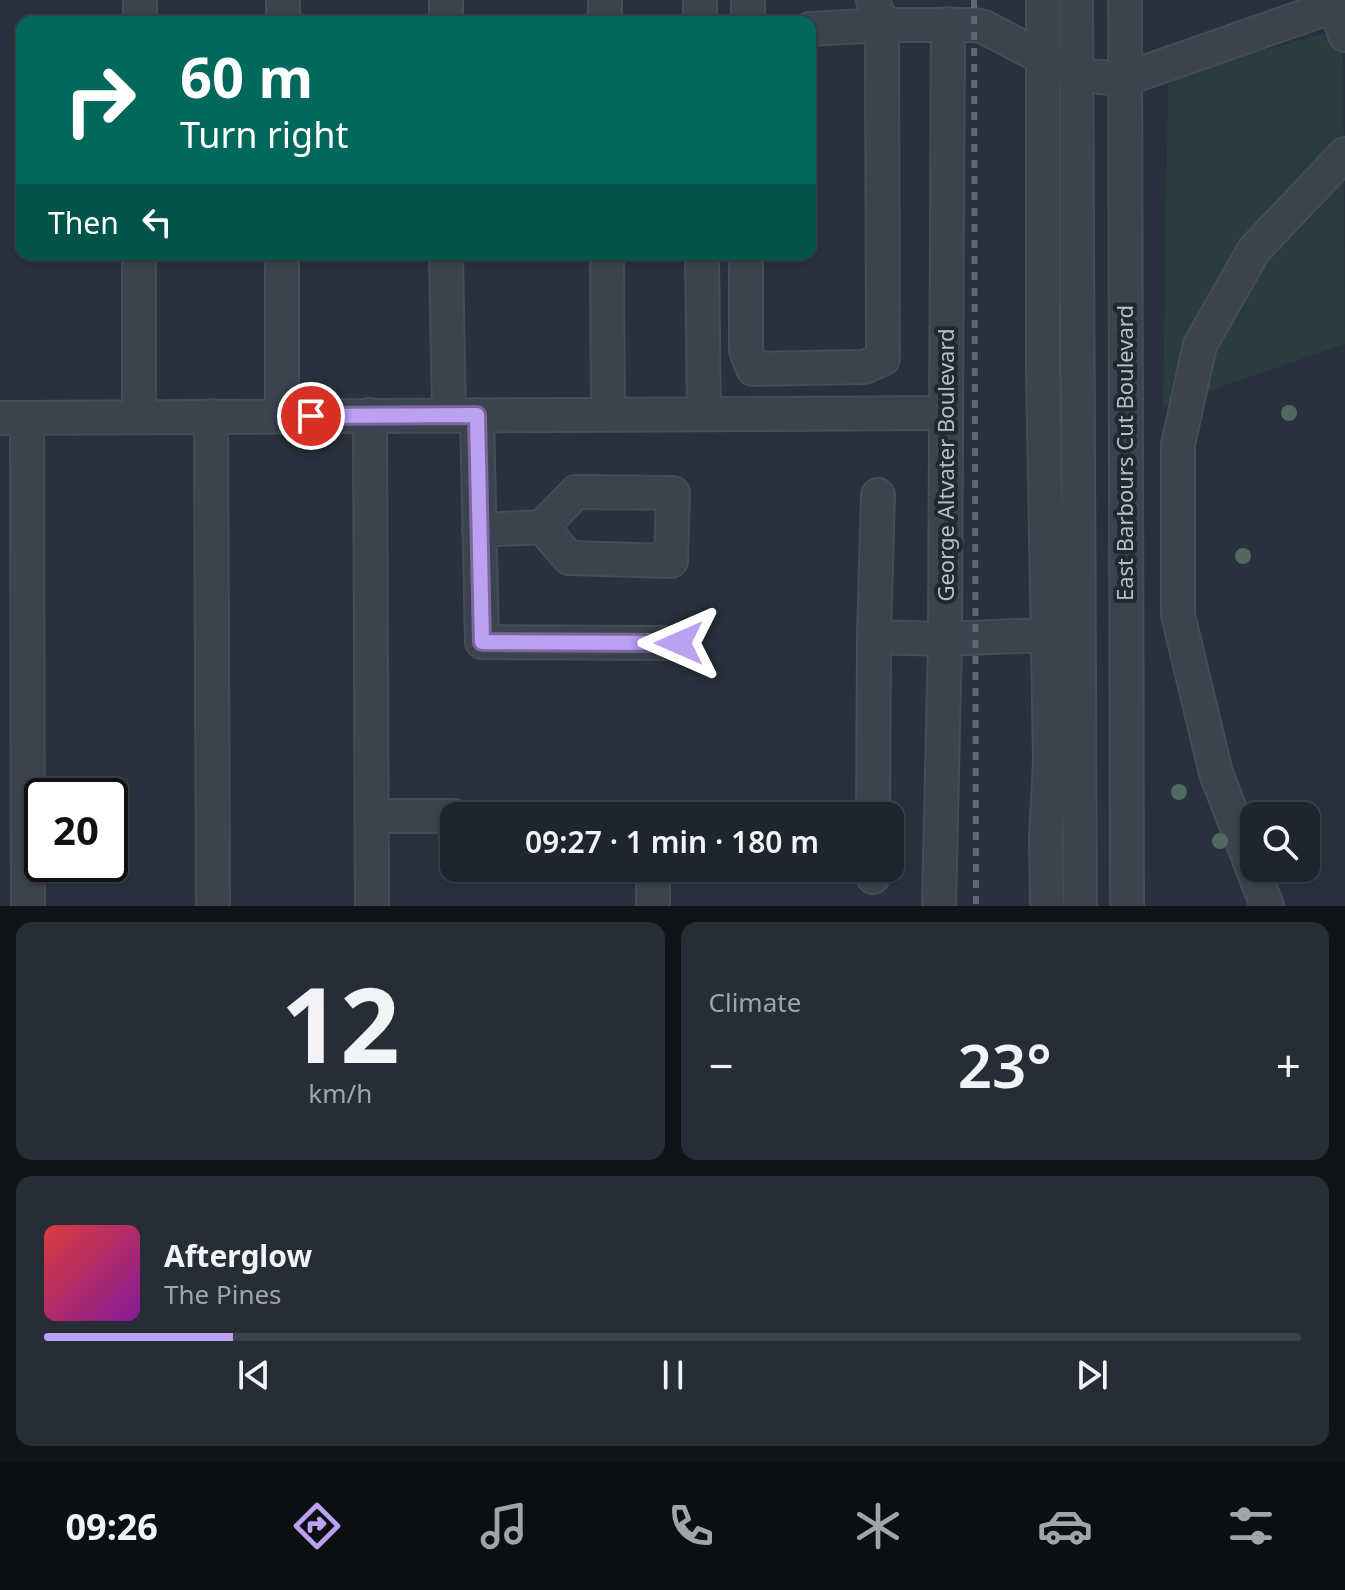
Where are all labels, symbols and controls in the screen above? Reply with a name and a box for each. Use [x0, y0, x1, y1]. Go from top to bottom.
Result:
text: 60 m [180, 38, 313, 114]
icon: right [48, 48, 152, 152]
text: Turn right [180, 110, 348, 159]
icon: left [135, 200, 179, 244]
text: Then [48, 202, 119, 243]
street label: East Barbours Cut Boulevard [1109, 305, 1139, 601]
street label: George Altvater Boulevard [930, 328, 960, 602]
pin [277, 382, 345, 450]
icon: arrive [289, 394, 333, 438]
position arrow [637, 601, 721, 685]
speed limit sign: 20 [24, 778, 128, 882]
map controls [1240, 802, 1320, 882]
button: search [1240, 802, 1320, 882]
text: 09:27 · 1 min · 180 m [525, 821, 819, 862]
text: 12 [281, 952, 400, 1093]
text: Climate [709, 984, 801, 1020]
text: 23° [958, 1024, 1052, 1106]
text: − [709, 1035, 734, 1095]
text: + [1276, 1035, 1301, 1095]
text: km/h [308, 1075, 372, 1111]
text: Afterglow [164, 1235, 312, 1276]
text: The Pines [164, 1276, 282, 1312]
icon: previous [232, 1353, 276, 1397]
icon: pause [651, 1353, 695, 1397]
icon: next [1070, 1353, 1114, 1397]
icon: directions [289, 1498, 345, 1554]
icon: music [476, 1498, 532, 1554]
icon: phone [663, 1498, 719, 1554]
icon: climate [850, 1498, 906, 1554]
icon: car [1037, 1498, 1093, 1554]
icon: filters [1223, 1498, 1279, 1554]
text: 09:26 [65, 1502, 158, 1551]

